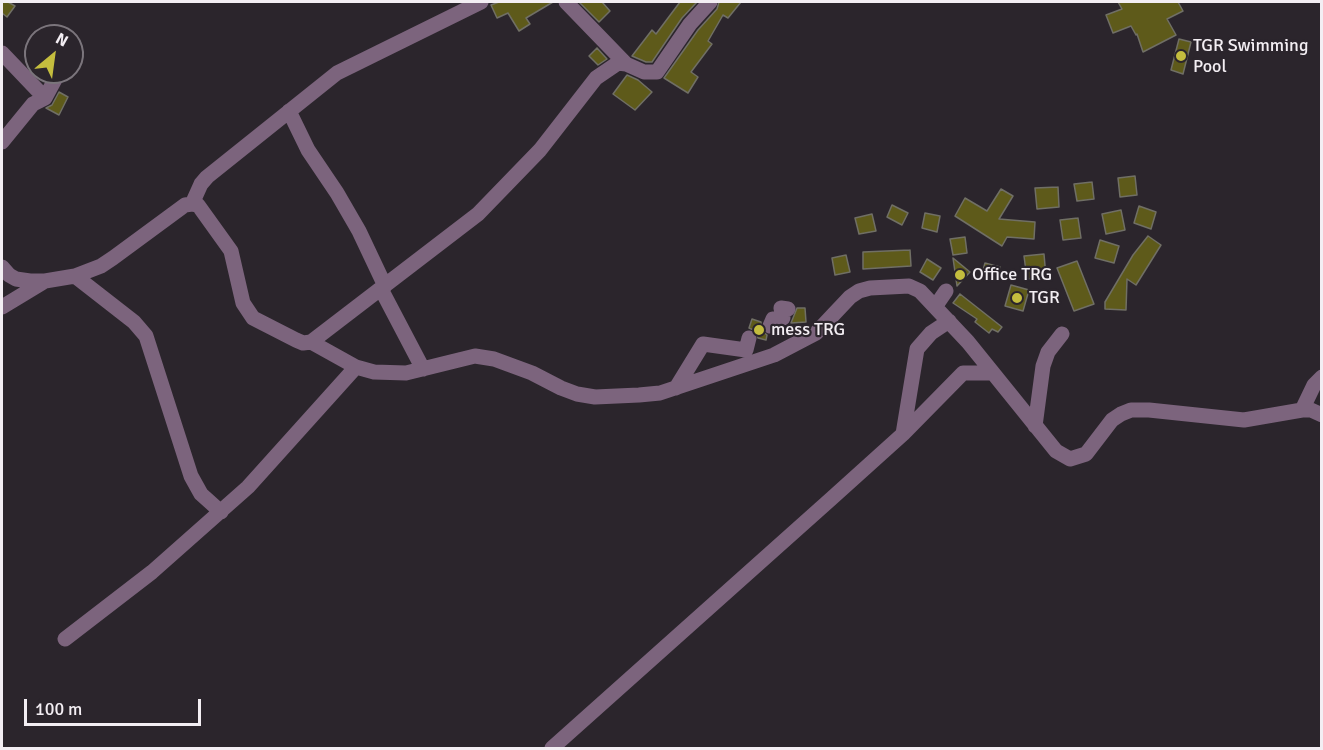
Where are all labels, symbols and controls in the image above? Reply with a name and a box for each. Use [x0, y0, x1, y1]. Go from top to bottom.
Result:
north arrow [24, 24, 84, 84]
text: N [52, 29, 71, 51]
place label: TGR Swimming Pool [1193, 35, 1308, 78]
marker: TGR Swimming Pool [1174, 49, 1188, 63]
place label: Office TRG [972, 264, 1052, 286]
marker: Office TRG [953, 268, 967, 282]
place label: TGR [1029, 287, 1060, 309]
marker: TGR [1010, 291, 1024, 305]
place label: mess TRG [771, 319, 845, 341]
marker: mess TRG [752, 323, 766, 337]
scale bar [27, 687, 204, 725]
text: 100 m [35, 698, 82, 720]

